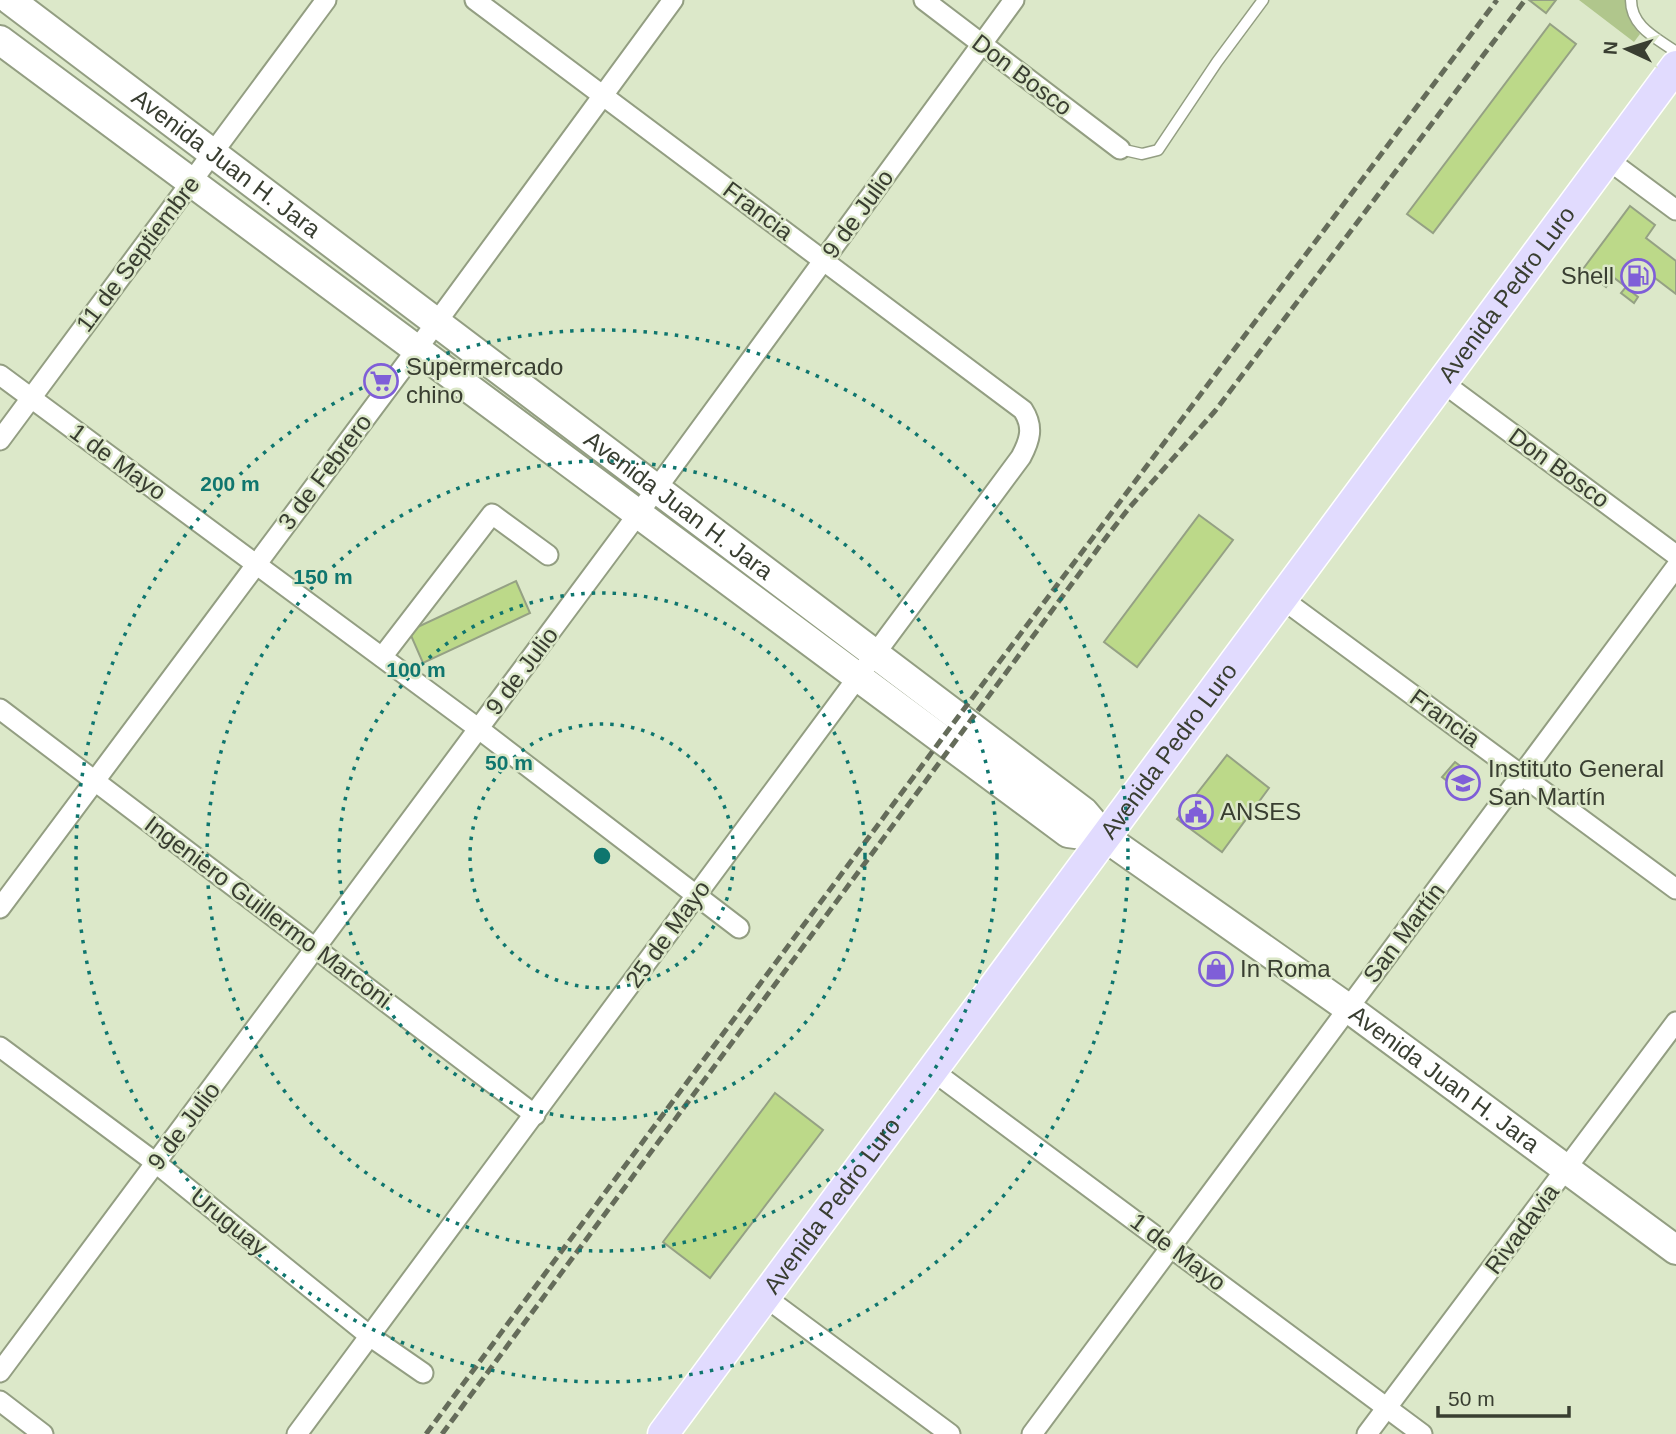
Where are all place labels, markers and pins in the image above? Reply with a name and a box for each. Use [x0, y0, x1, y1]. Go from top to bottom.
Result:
fuel station icon: Shell [1619, 257, 1657, 295]
place label: Shell [1561, 262, 1614, 289]
place label: Supermercado chino [406, 353, 563, 408]
supermarket icon: Supermercado chino [362, 362, 400, 400]
place label: Instituto General San Martín [1488, 755, 1664, 810]
school or university icon: Instituto General San Martín [1444, 764, 1482, 802]
public building icon: ANSES [1177, 793, 1215, 831]
place label: ANSES [1220, 798, 1301, 825]
centre of rings [590, 844, 614, 868]
shop icon: In Roma [1197, 950, 1235, 988]
place label: In Roma [1240, 955, 1331, 982]

